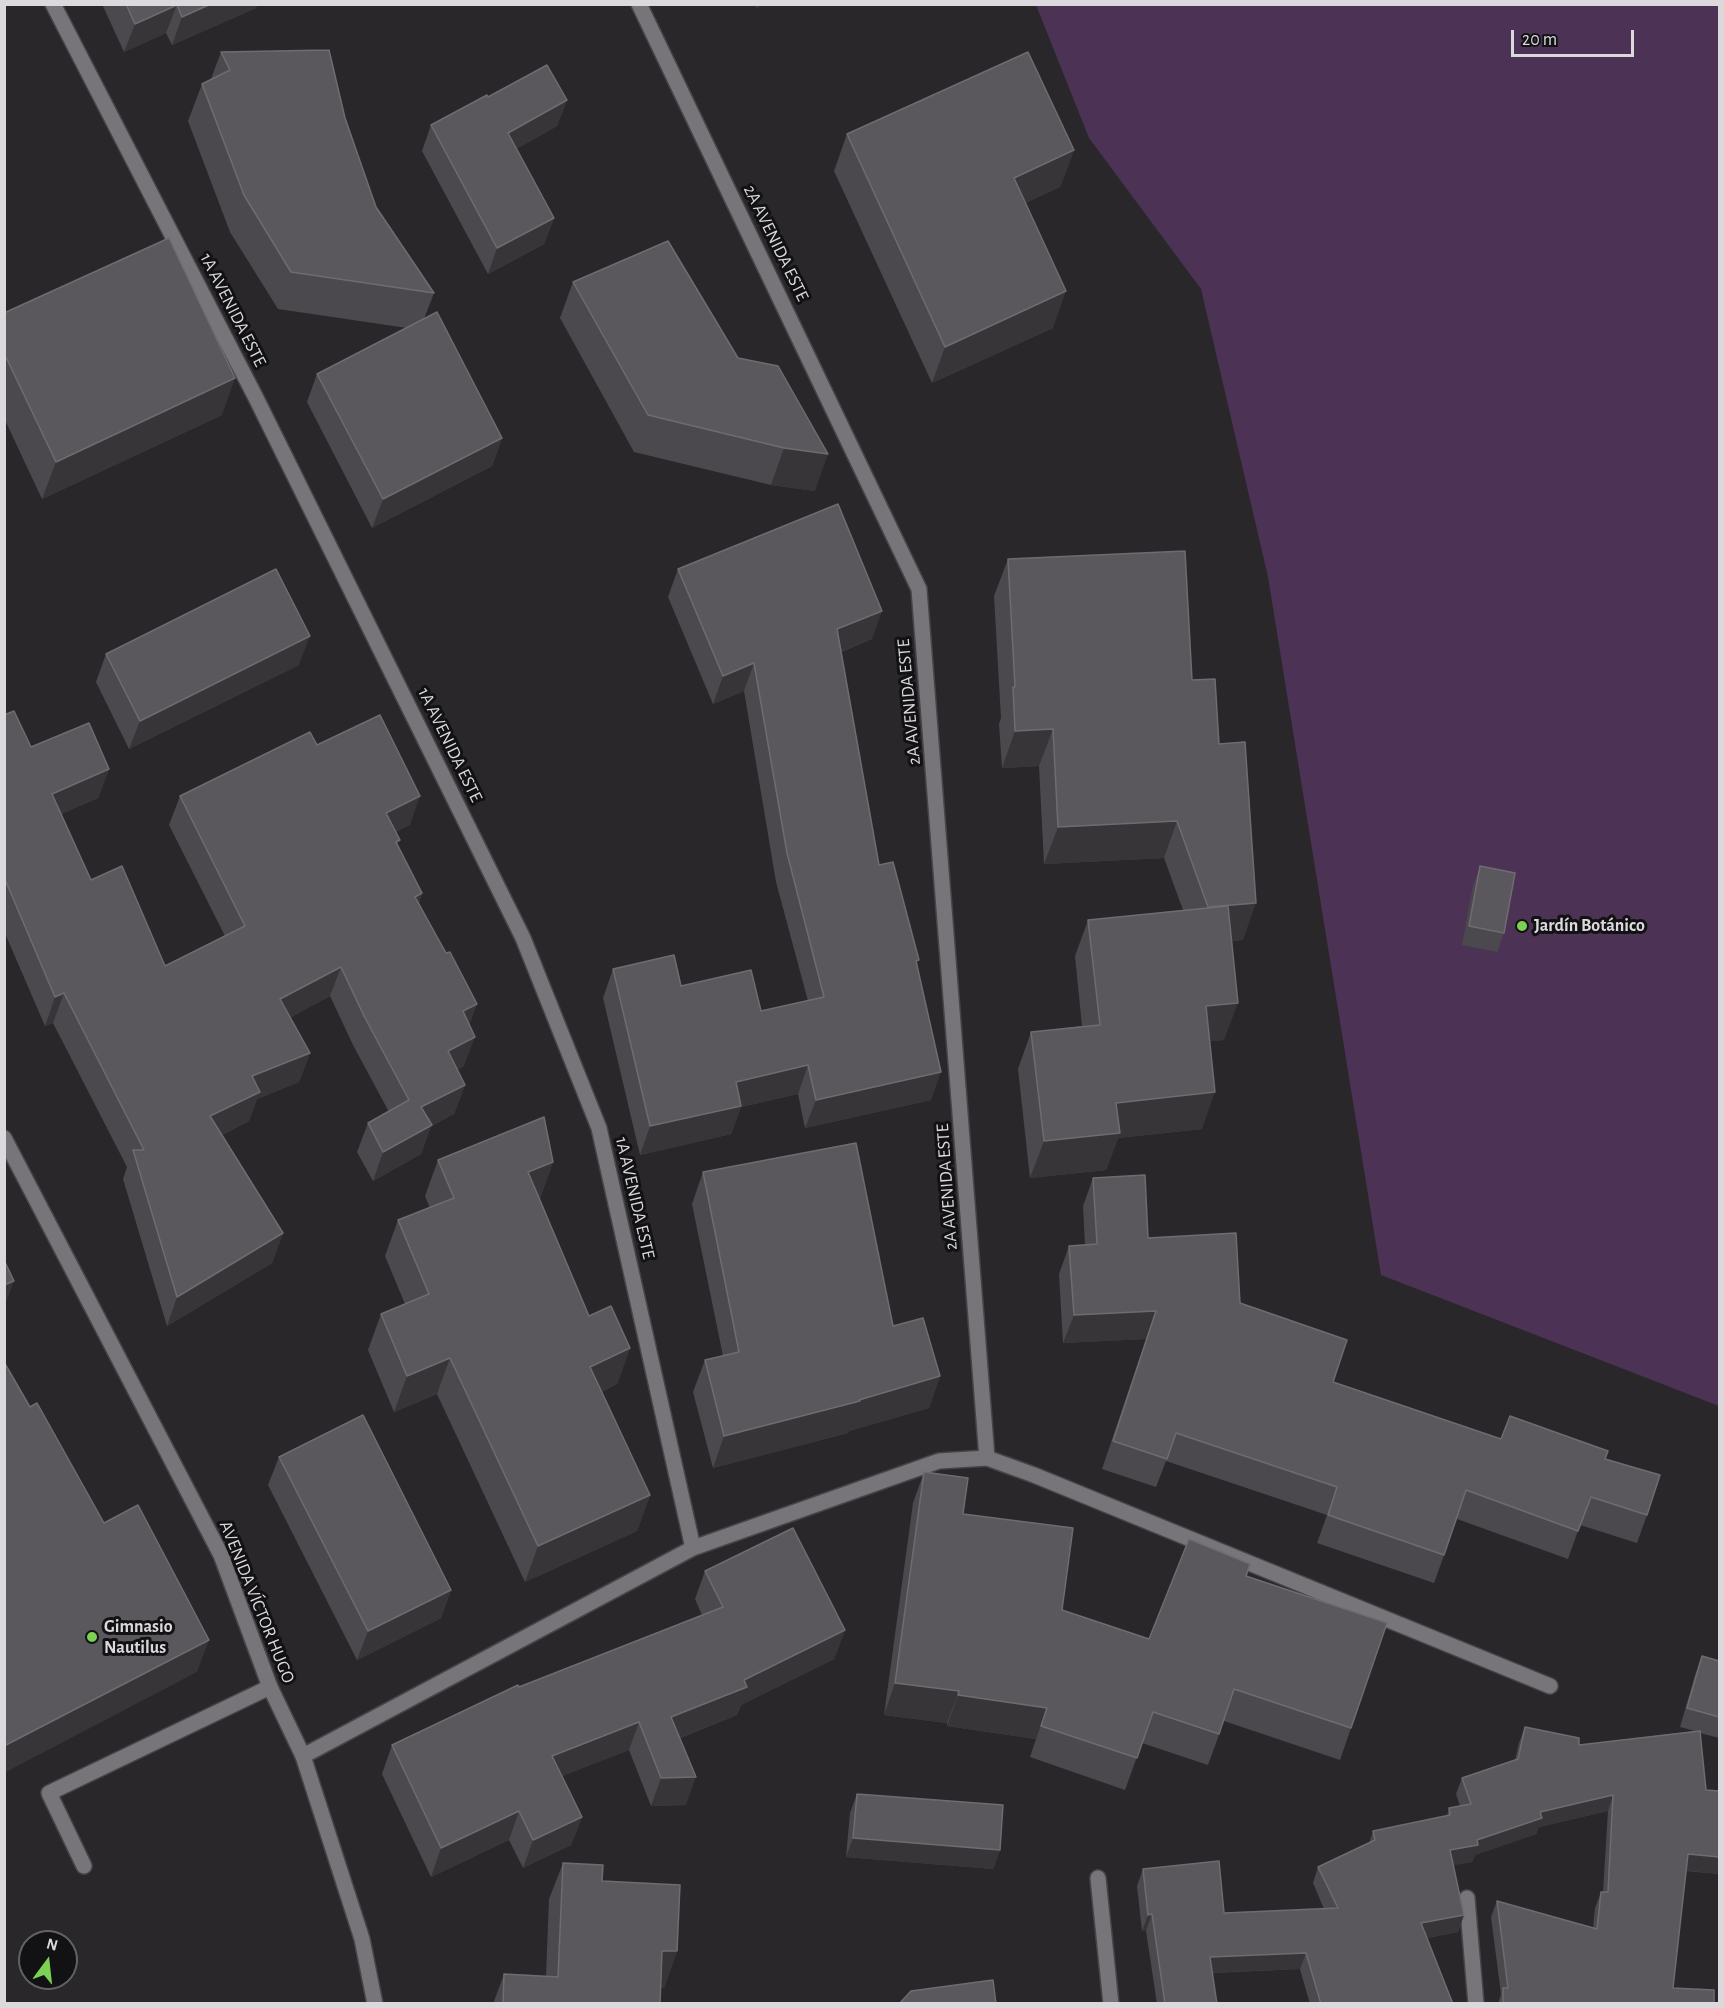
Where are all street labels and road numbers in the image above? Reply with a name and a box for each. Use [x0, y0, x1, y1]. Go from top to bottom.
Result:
street label: 2A AVENIDA ESTE [739, 181, 813, 305]
street label: 1A AVENIDA ESTE [195, 250, 271, 370]
street label: 2A AVENIDA ESTE [893, 638, 925, 766]
street label: 1A AVENIDA ESTE [413, 684, 487, 806]
street label: 2A AVENIDA ESTE [932, 1123, 962, 1251]
street label: 1A AVENIDA ESTE [610, 1135, 660, 1261]
street label: AVENIDA VÍCTOR HUGO [215, 1518, 299, 1686]

